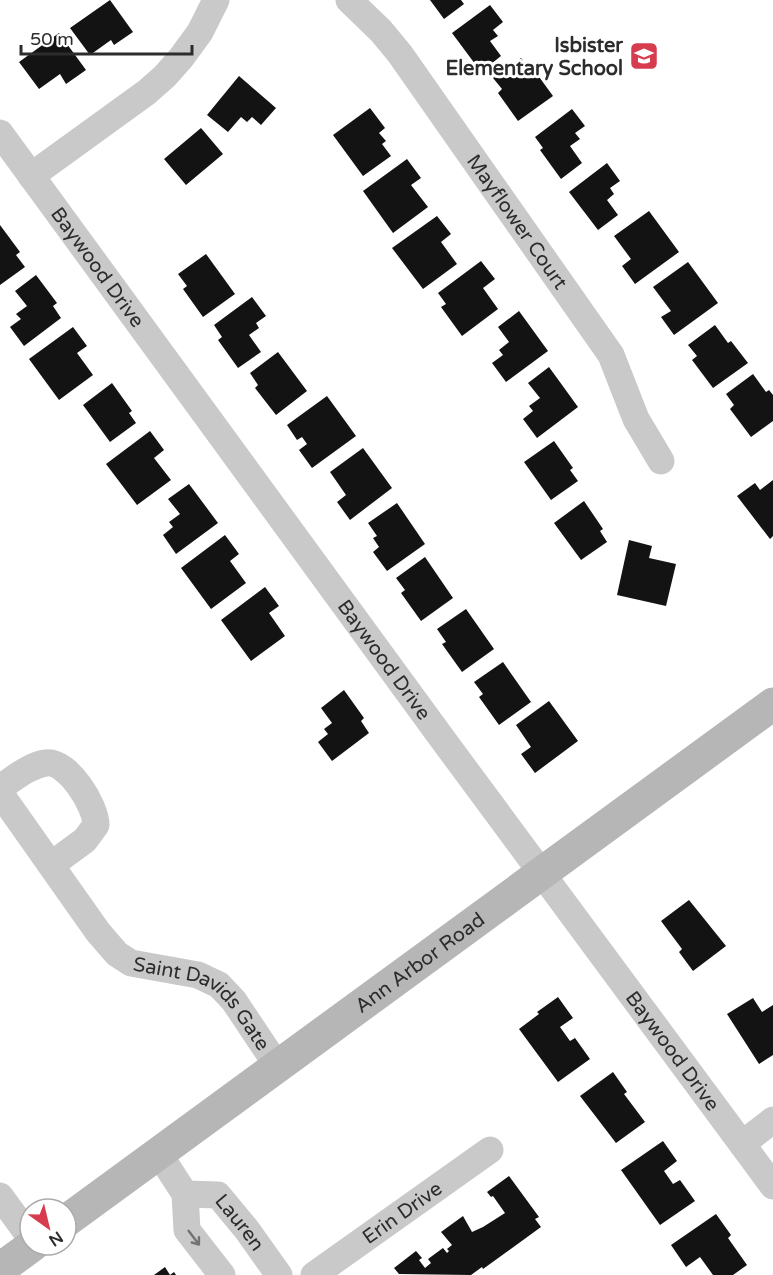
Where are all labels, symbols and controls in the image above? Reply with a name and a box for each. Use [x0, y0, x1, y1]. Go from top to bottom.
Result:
scale bar [21, 18, 192, 56]
text: 50 m [30, 28, 74, 50]
place label: Isbister Elementary School [445, 34, 623, 81]
school or university icon: Isbister Elementary School [628, 40, 660, 72]
street label: Mayflower Court [461, 150, 572, 294]
street label: Baywood Drive [45, 203, 149, 332]
street label: Baywood Drive [332, 595, 435, 725]
street label: Ann Arbor Road [351, 908, 490, 1019]
street label: Saint Davids Gate [131, 953, 275, 1055]
street label: Baywood Drive [620, 987, 724, 1116]
street label: Erin Drive [358, 1177, 447, 1250]
street label: Lauren [209, 1190, 269, 1256]
north arrow [18, 1197, 78, 1257]
text: N [45, 1227, 67, 1250]
one-way arrow [188, 1230, 200, 1246]

